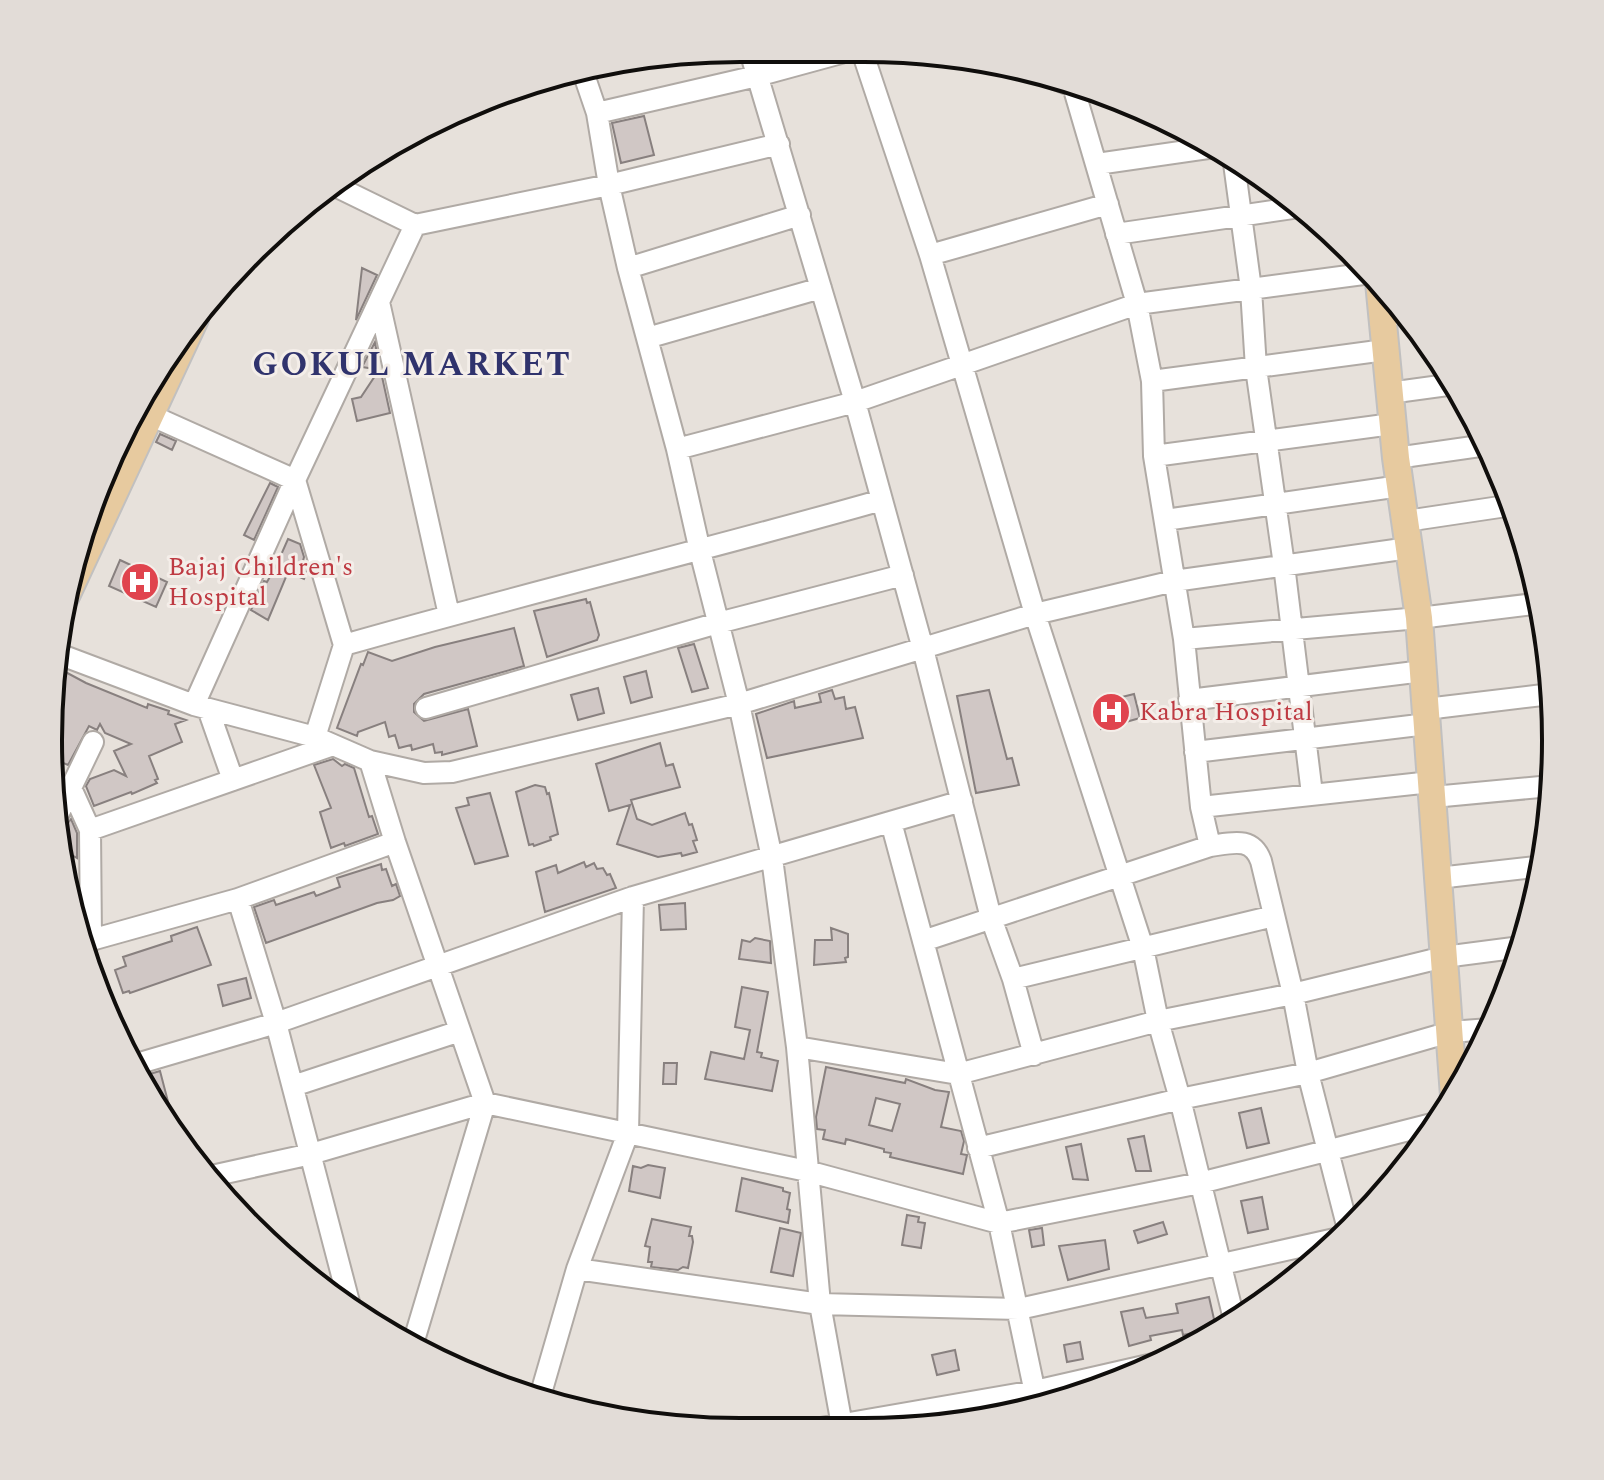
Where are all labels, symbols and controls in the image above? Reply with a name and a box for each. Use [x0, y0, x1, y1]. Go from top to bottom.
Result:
district label: GOKUL MARKET [252, 339, 572, 391]
place label: Bajaj Children's Hospital [168, 547, 353, 617]
hospital icon: Bajaj Children's Hospital [119, 561, 161, 603]
hospital icon: Kabra Hospital [1090, 691, 1132, 733]
place label: Kabra Hospital [1139, 692, 1313, 732]

